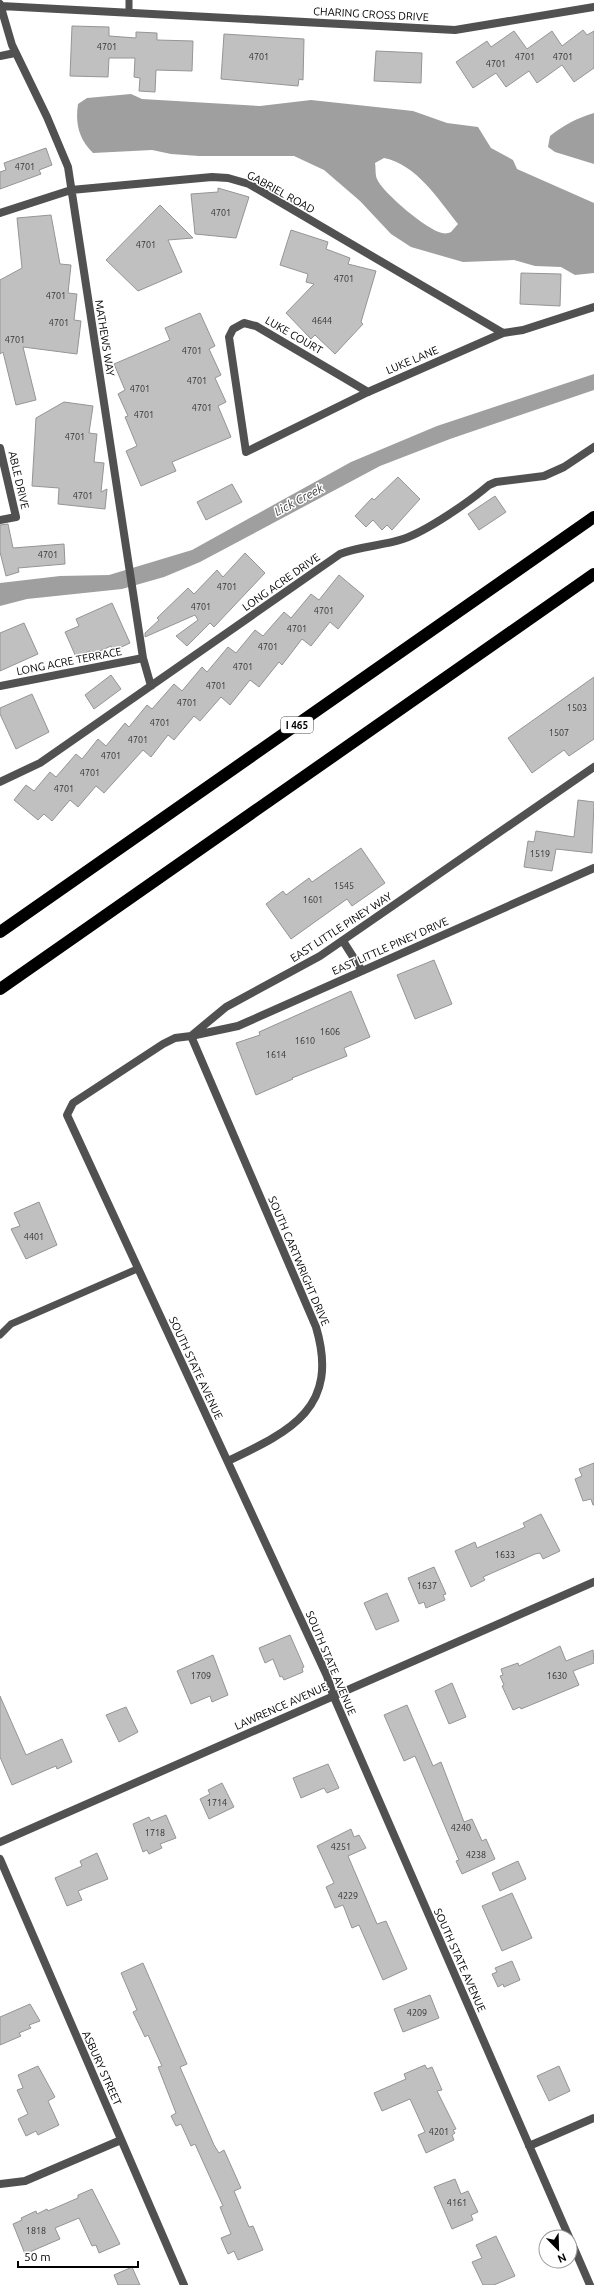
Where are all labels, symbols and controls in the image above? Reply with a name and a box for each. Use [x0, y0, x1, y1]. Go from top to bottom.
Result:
street label: CHARING CROSS DRIVE [313, 5, 429, 23]
house number: 4701 [97, 42, 117, 52]
house number: 4701 [249, 52, 269, 62]
house number: 4701 [515, 52, 535, 62]
house number: 4701 [553, 52, 573, 62]
house number: 4701 [486, 59, 506, 69]
house number: 4701 [15, 162, 35, 172]
street label: GABRIEL ROAD [245, 168, 317, 216]
house number: 4701 [211, 208, 231, 218]
house number: 4701 [136, 240, 156, 250]
house number: 4701 [334, 274, 354, 284]
house number: 4701 [46, 291, 66, 301]
street label: MATHEWS WAY [93, 299, 117, 378]
street label: LUKE COURT [263, 314, 325, 356]
house number: 4644 [312, 316, 332, 326]
house number: 4701 [49, 318, 69, 328]
house number: 4701 [5, 335, 25, 345]
street label: LUKE LANE [384, 344, 440, 376]
house number: 4701 [182, 346, 202, 356]
house number: 4701 [187, 376, 207, 386]
house number: 4701 [130, 384, 150, 394]
house number: 4701 [192, 403, 212, 413]
house number: 4701 [134, 410, 154, 420]
house number: 4701 [65, 432, 85, 442]
street label: ABLE DRIVE [7, 450, 31, 510]
water label: Lick Creek [272, 481, 326, 518]
house number: 4701 [73, 491, 93, 501]
house number: 4701 [38, 550, 58, 560]
street label: LONG ACRE DRIVE [240, 551, 322, 613]
house number: 4701 [217, 582, 237, 592]
house number: 4701 [191, 602, 211, 612]
house number: 4701 [314, 606, 334, 616]
house number: 4701 [287, 624, 307, 634]
house number: 4701 [258, 642, 278, 652]
street label: LONG ACRE TERRACE [15, 645, 123, 677]
house number: 4701 [233, 662, 253, 672]
house number: 4701 [206, 681, 226, 691]
house number: 4701 [177, 698, 197, 708]
house number: 1503 [567, 703, 587, 713]
road number: I 465 [281, 717, 313, 733]
house number: 4701 [150, 718, 170, 728]
house number: 1507 [549, 728, 569, 738]
house number: 4701 [128, 735, 148, 745]
house number: 4701 [101, 751, 121, 761]
house number: 4701 [80, 768, 100, 778]
house number: 4701 [54, 784, 74, 794]
house number: 1519 [530, 849, 550, 859]
house number: 1545 [334, 881, 354, 891]
street label: EAST LITTLE PINEY WAY [288, 889, 394, 964]
house number: 1601 [303, 895, 323, 905]
street label: EAST LITTLE PINEY DRIVE [330, 915, 450, 977]
house number: 1606 [320, 1027, 340, 1037]
house number: 1610 [295, 1036, 315, 1046]
house number: 1614 [266, 1050, 286, 1060]
street label: SOUTH CARTWRIGHT DRIVE [266, 1194, 332, 1328]
house number: 4401 [24, 1232, 44, 1242]
street label: SOUTH STATE AVENUE [167, 1315, 225, 1421]
house number: 1633 [495, 1550, 515, 1560]
house number: 1637 [417, 1581, 437, 1591]
street label: SOUTH STATE AVENUE [304, 1609, 358, 1717]
house number: 1709 [191, 1671, 211, 1681]
house number: 1630 [547, 1671, 567, 1681]
street label: LAWRENCE AVENUE [233, 1680, 329, 1732]
house number: 1714 [207, 1798, 227, 1808]
house number: 4240 [451, 1823, 471, 1833]
house number: 1718 [145, 1828, 165, 1838]
house number: 4251 [331, 1842, 351, 1852]
house number: 4238 [466, 1850, 486, 1860]
house number: 4229 [338, 1891, 358, 1901]
street label: SOUTH STATE AVENUE [432, 1906, 488, 2014]
house number: 4209 [407, 2008, 427, 2018]
street label: ASBURY STREET [80, 2029, 124, 2107]
house number: 4201 [429, 2127, 449, 2137]
house number: 4161 [447, 2198, 467, 2208]
house number: 1818 [26, 2226, 46, 2236]
north arrow [538, 2229, 578, 2269]
scale bar [18, 2243, 138, 2269]
text: 50 m [24, 2250, 51, 2263]
text: N [556, 2251, 568, 2265]

